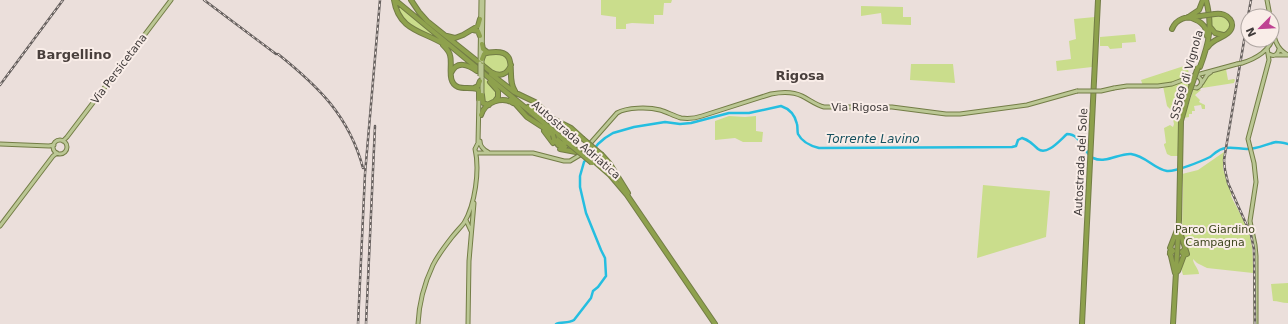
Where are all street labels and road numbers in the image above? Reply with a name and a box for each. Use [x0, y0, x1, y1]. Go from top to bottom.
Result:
street label: SS569 di Vignola [1168, 29, 1206, 121]
street label: Via Persicetana [88, 31, 150, 107]
street label: Autostrada Adriatica [529, 98, 623, 182]
street label: Via Rigosa [831, 101, 889, 114]
street label: Autostrada del Sole [1072, 108, 1090, 216]

